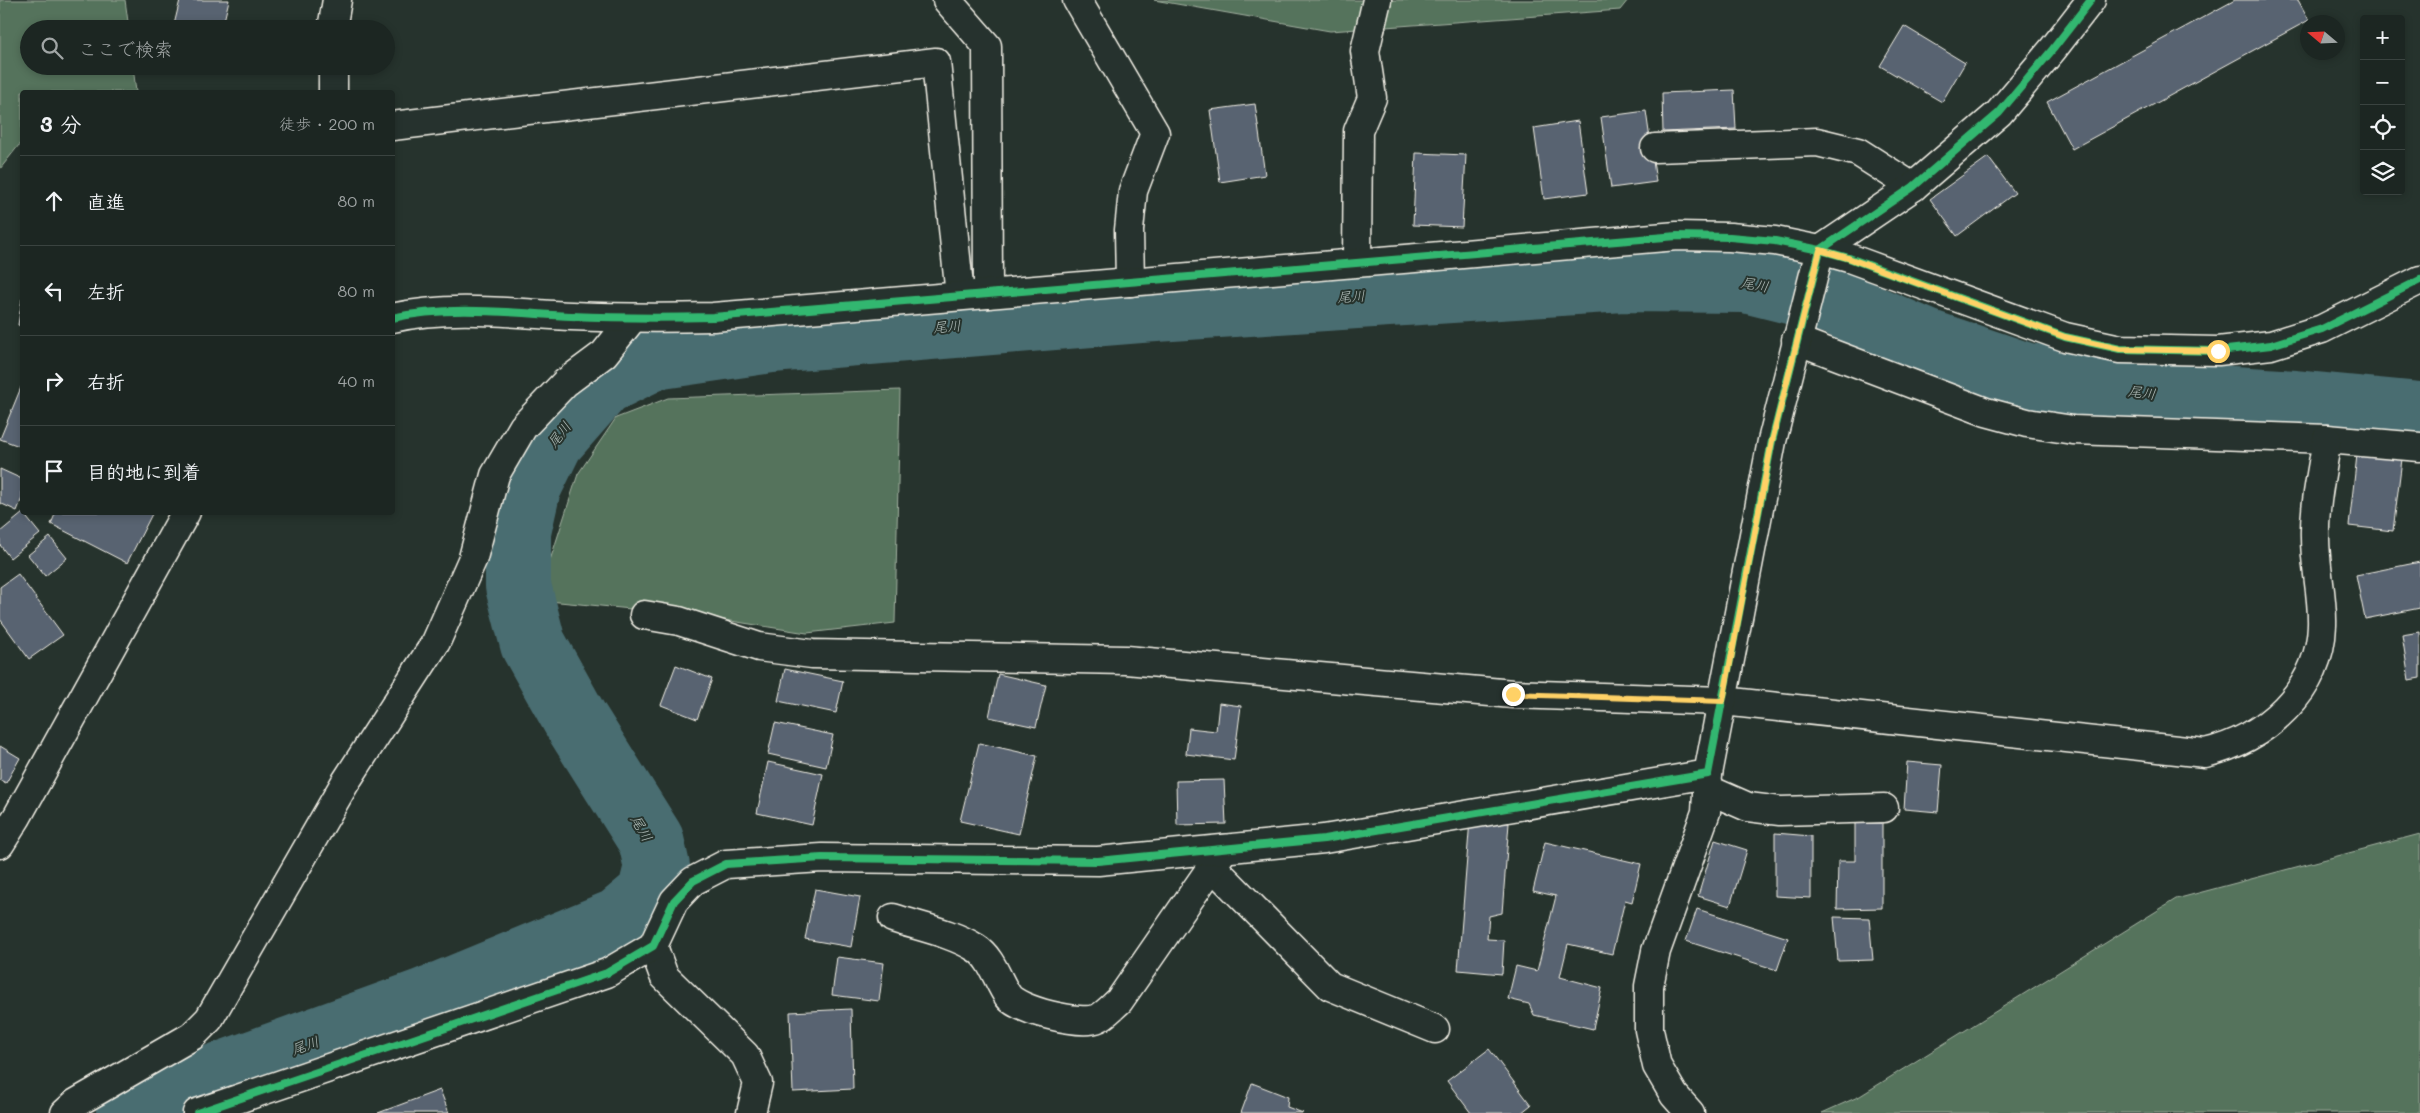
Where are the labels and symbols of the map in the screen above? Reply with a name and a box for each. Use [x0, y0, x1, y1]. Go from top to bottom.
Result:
north arrow [2300, 15, 2345, 60]
water label: 尾川 [1740, 272, 1770, 296]
water label: 尾川 [1336, 286, 1366, 306]
water label: 尾川 [932, 315, 962, 337]
route start [2207, 340, 2230, 363]
water label: 尾川 [2127, 381, 2157, 403]
water label: 尾川 [543, 417, 575, 451]
route end [1502, 683, 1525, 706]
water label: 尾川 [627, 811, 657, 845]
water label: 尾川 [289, 1031, 321, 1059]

